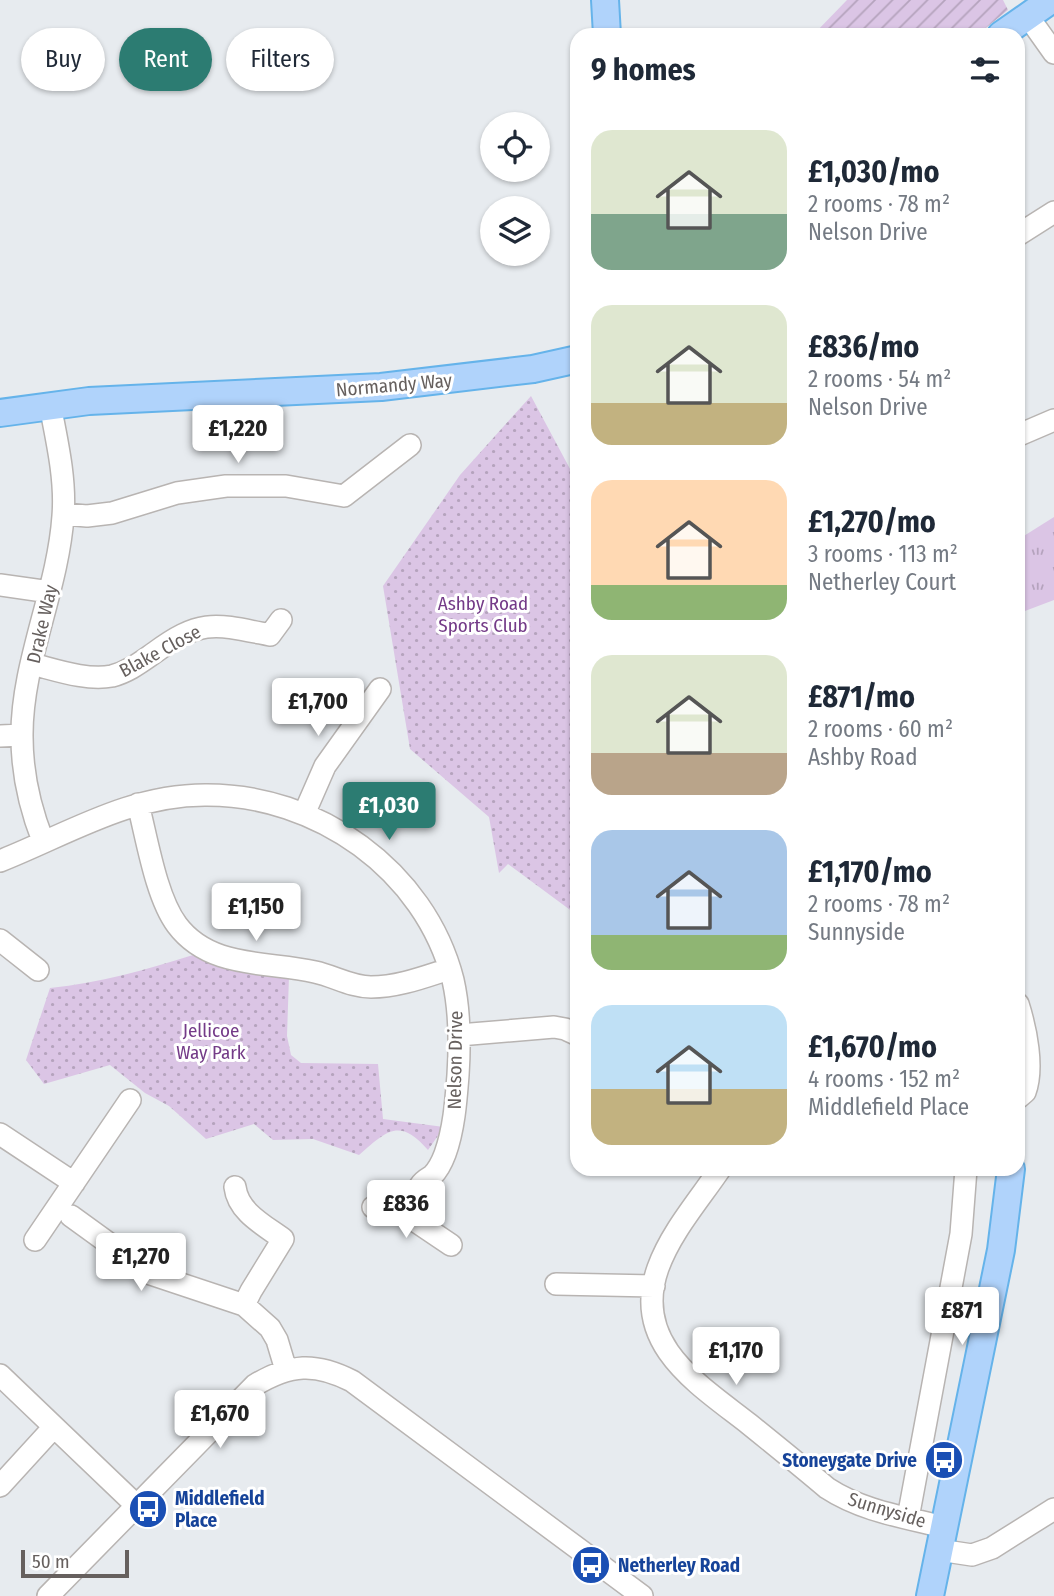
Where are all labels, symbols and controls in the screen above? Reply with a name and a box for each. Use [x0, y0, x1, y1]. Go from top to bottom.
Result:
chip: Buy [21, 28, 105, 91]
chip: Rent [119, 28, 212, 91]
chip: Filters [226, 28, 334, 91]
icon: filters [966, 51, 1004, 89]
text: 9 homes [591, 52, 696, 88]
map controls [480, 112, 550, 266]
button: locate [480, 112, 550, 182]
text: £1,030/mo [808, 154, 939, 190]
icon: home [647, 158, 731, 242]
text: 2 rooms · 78 m² [808, 190, 950, 218]
button: layers [480, 196, 550, 266]
text: Nelson Drive [808, 218, 928, 246]
text: £836/mo [808, 329, 919, 365]
icon: home [647, 333, 731, 417]
text: 2 rooms · 54 m² [808, 365, 951, 393]
street label: Normandy Way [335, 368, 453, 402]
text: Nelson Drive [808, 393, 928, 421]
pin: £1,220 [181, 406, 295, 465]
text: £1,220 [208, 414, 268, 442]
text: £1,270/mo [808, 504, 936, 540]
icon: home [647, 508, 731, 592]
text: 3 rooms · 113 m² [808, 540, 958, 568]
text: Netherley Court [808, 568, 956, 596]
street label: Drake Way [22, 582, 62, 666]
park label: Ashby Road Sports Club [438, 592, 528, 637]
street label: Blake Close [115, 620, 205, 682]
pin: £1,700 [261, 678, 375, 738]
text: £871/mo [808, 679, 915, 715]
icon: home [647, 683, 731, 767]
text: £1,700 [288, 687, 348, 715]
text: 2 rooms · 60 m² [808, 715, 953, 743]
text: Ashby Road [808, 743, 918, 771]
pin: £1,030 [332, 782, 446, 842]
text: £1,030 [359, 791, 419, 819]
text: £1,170/mo [808, 854, 932, 890]
icon: home [647, 858, 731, 942]
pin: £1,150 [199, 884, 313, 943]
text: 2 rooms · 78 m² [808, 890, 950, 918]
text: £1,150 [228, 892, 284, 920]
text: Sunnyside [808, 918, 905, 946]
street label: Nelson Drive [443, 1010, 467, 1110]
park label: Jellicoe Way Park [176, 1019, 246, 1064]
text: £1,670/mo [808, 1029, 937, 1065]
icon: home [647, 1033, 731, 1117]
text: 4 rooms · 152 m² [808, 1065, 960, 1093]
text: Middlefield Place [808, 1093, 969, 1121]
pin: £836 [365, 1180, 447, 1240]
text: £836 [383, 1189, 429, 1217]
pin: £1,270 [84, 1234, 198, 1293]
text: £1,270 [112, 1242, 170, 1270]
pin: £871 [921, 1288, 1003, 1347]
text: £871 [941, 1296, 983, 1324]
pin: £1,170 [679, 1328, 793, 1387]
text: £1,170 [709, 1336, 764, 1364]
pin: £1,670 [163, 1390, 277, 1450]
text: £1,670 [191, 1399, 249, 1427]
bus stop icon: Stoneygate Drive [923, 1439, 965, 1481]
place label: Stoneygate Drive [782, 1449, 917, 1472]
place label: Middlefield Place [175, 1487, 265, 1532]
street label: Sunnyside [845, 1487, 929, 1533]
bus stop icon: Middlefield Place [127, 1488, 169, 1530]
bus stop icon: Netherley Road [570, 1544, 612, 1586]
scale bar [21, 1547, 130, 1579]
text: 50 m [32, 1550, 70, 1573]
place label: Netherley Road [618, 1554, 740, 1577]

